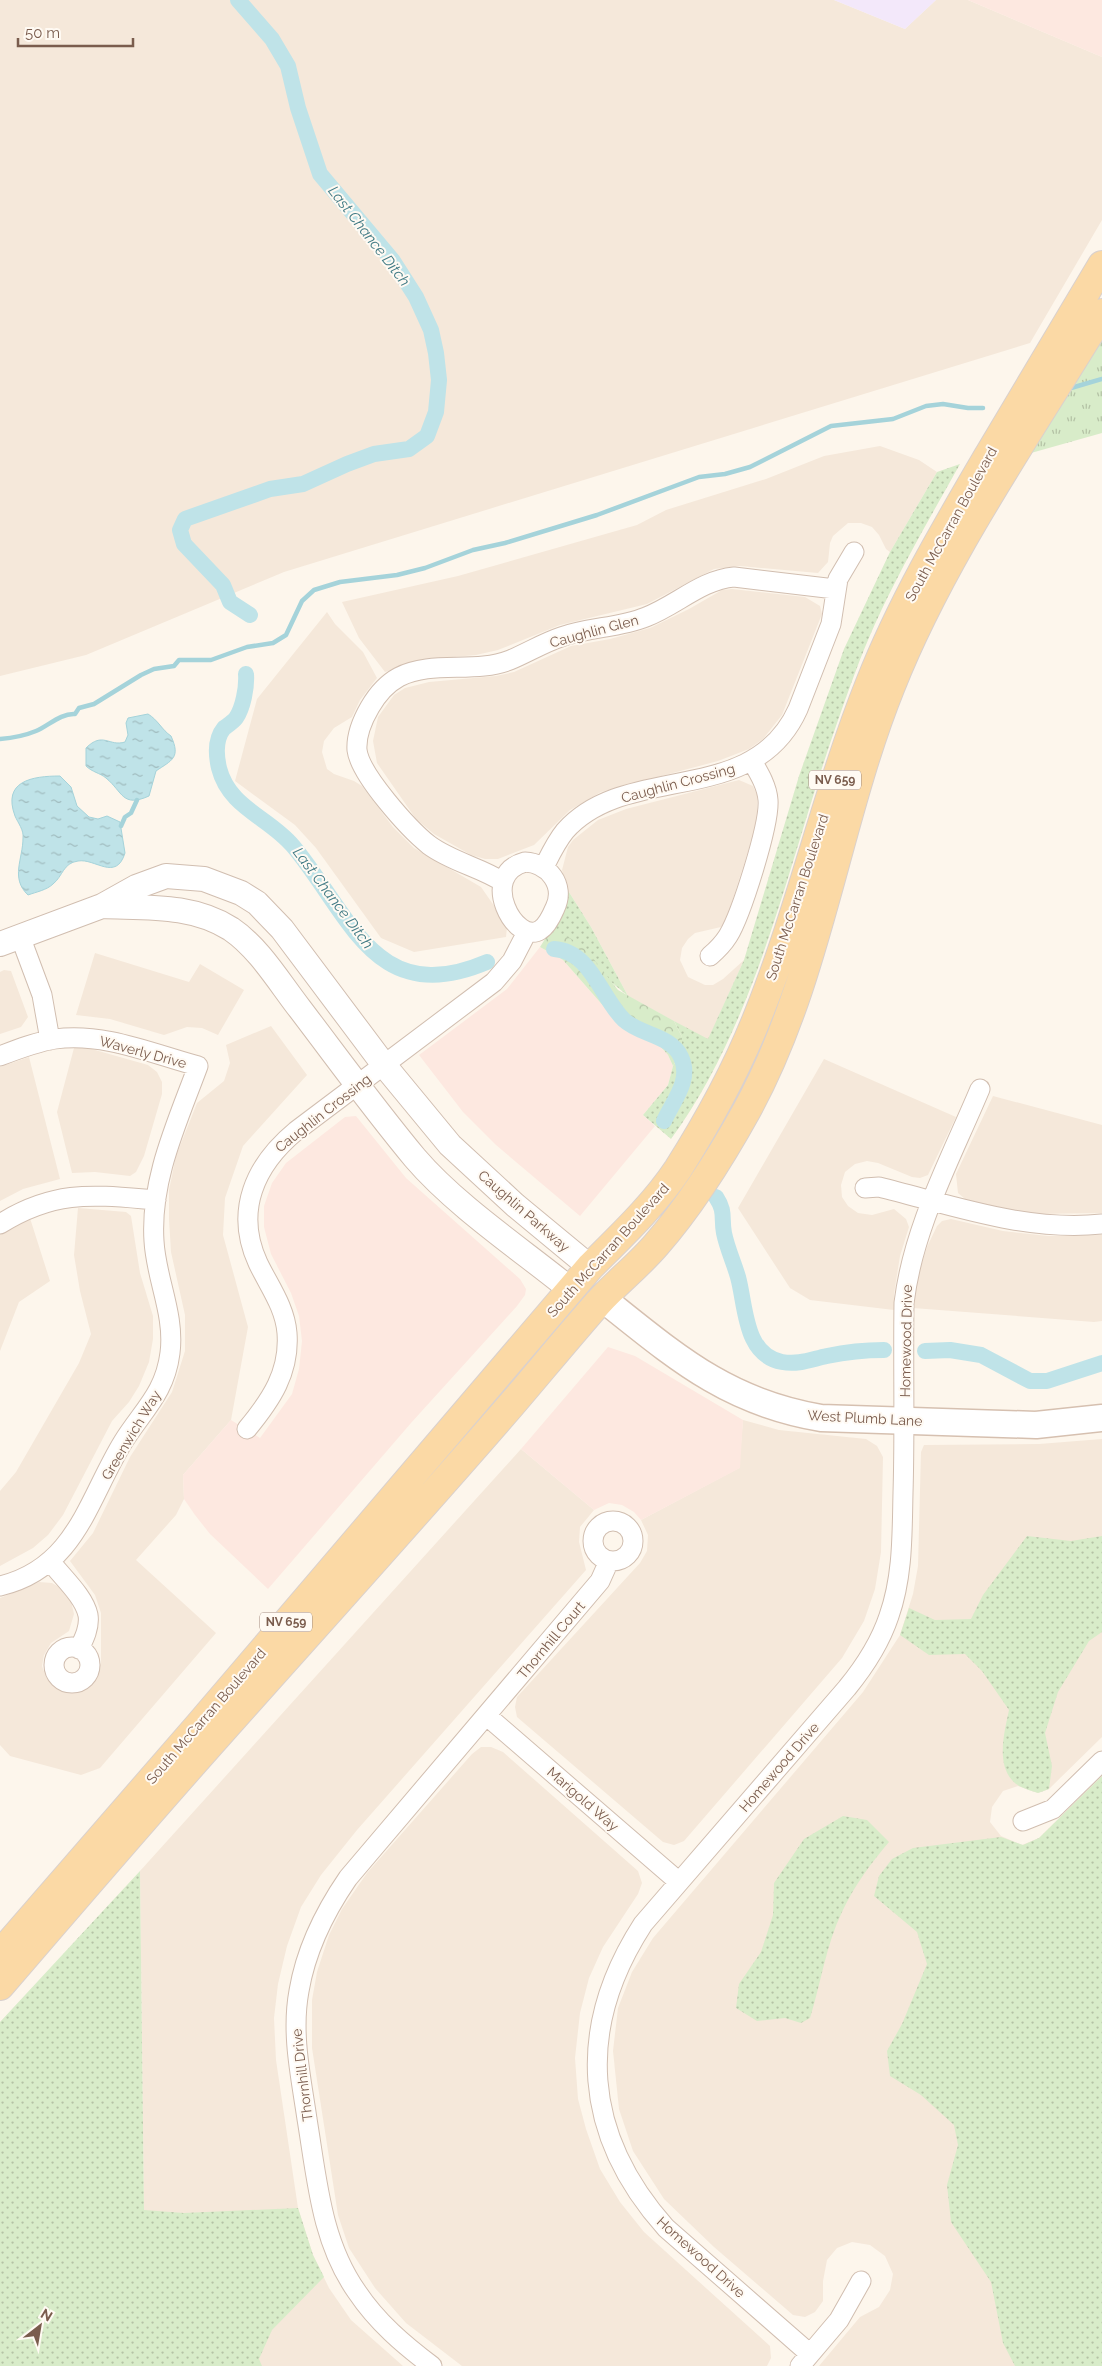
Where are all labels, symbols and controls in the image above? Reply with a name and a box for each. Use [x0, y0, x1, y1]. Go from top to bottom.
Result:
scale bar [18, 15, 132, 47]
text: 50 m [25, 24, 60, 42]
water label: Last Chance Ditch [324, 182, 414, 290]
street label: South McCarran Boulevard [902, 444, 1000, 604]
street label: Caughlin Glen [548, 611, 640, 651]
street label: Caughlin Crossing [619, 760, 737, 806]
road number: NV 659 [809, 770, 861, 790]
street label: South McCarran Boulevard [763, 812, 831, 982]
water label: Last Chance Ditch [289, 844, 377, 952]
street label: Waverly Drive [98, 1033, 188, 1071]
street label: Caughlin Crossing [272, 1071, 374, 1155]
street label: Caughlin Parkway [475, 1167, 573, 1255]
street label: South McCarran Boulevard [544, 1180, 672, 1320]
street label: Homewood Drive [897, 1284, 915, 1398]
street label: Greenwich Way [98, 1387, 164, 1483]
street label: West Plumb Lane [807, 1407, 923, 1429]
street label: Thornhill Court [514, 1598, 588, 1682]
road number: NV 659 [260, 1612, 312, 1631]
street label: South McCarran Boulevard [143, 1645, 269, 1787]
street label: Homewood Drive [736, 1719, 822, 1815]
street label: Marigold Way [544, 1764, 622, 1835]
street label: Thornhill Drive [288, 2028, 316, 2122]
street label: Homewood Drive [654, 2213, 748, 2301]
north arrow [15, 2301, 65, 2351]
text: N [38, 2305, 55, 2324]

